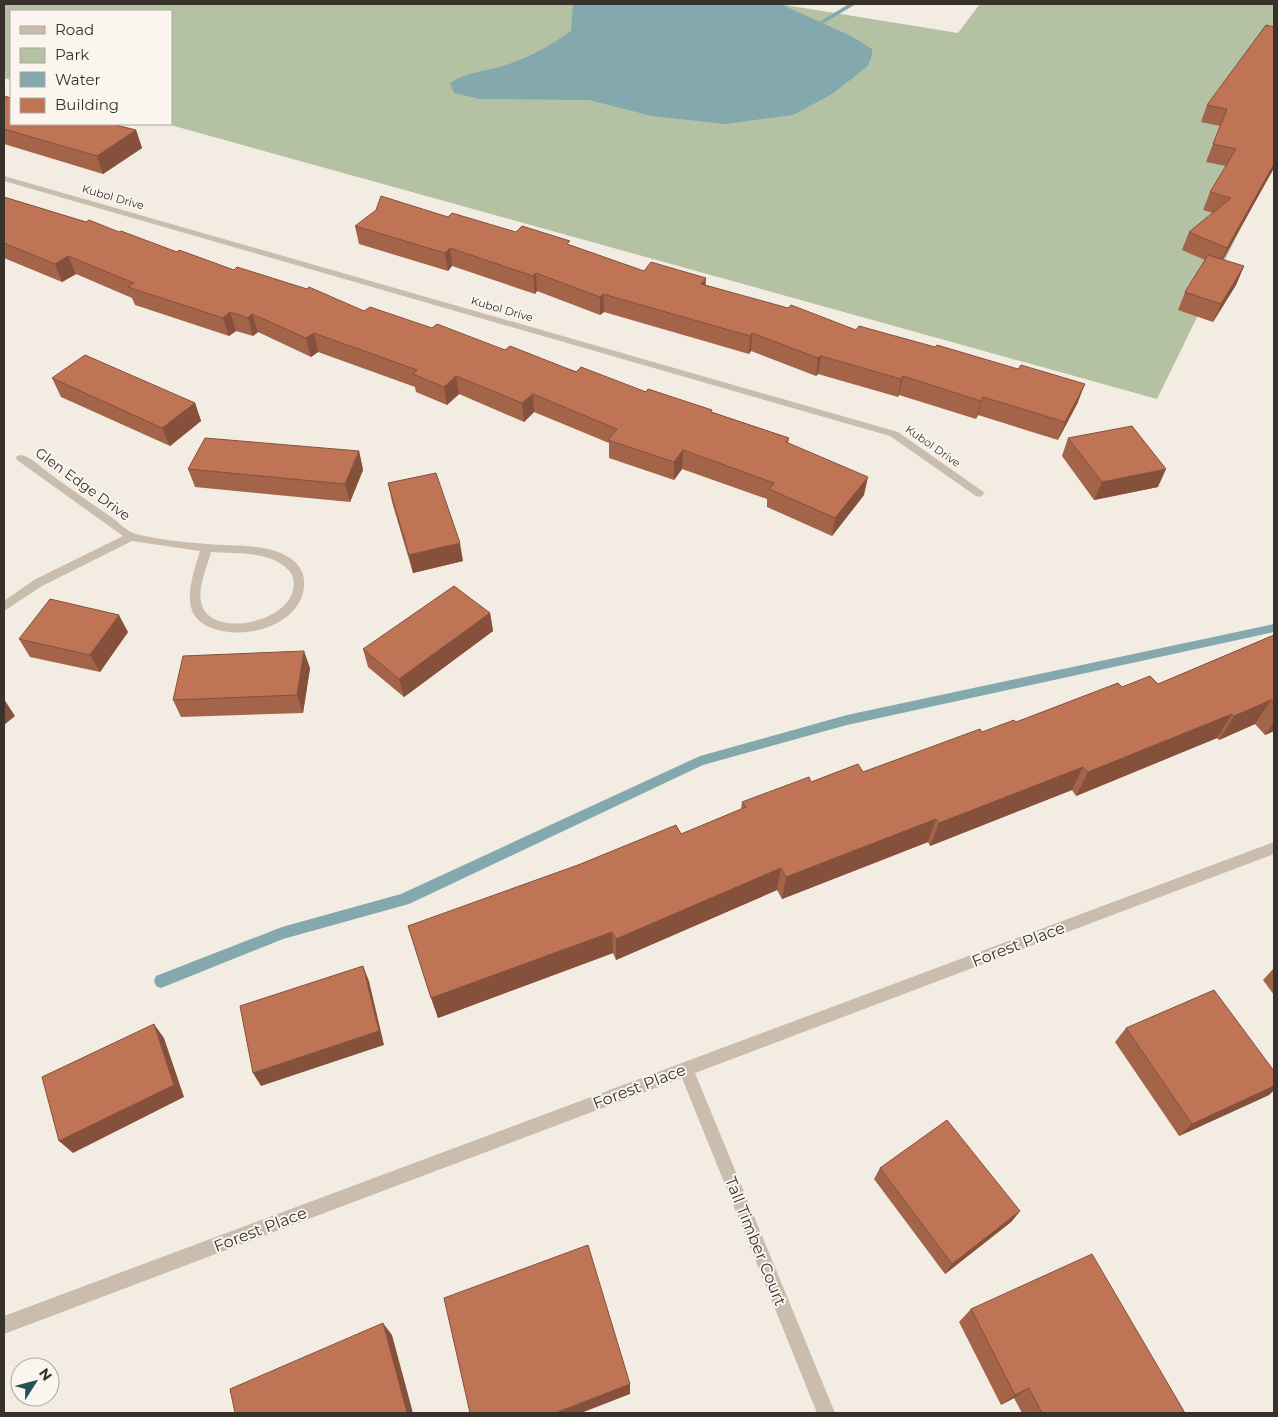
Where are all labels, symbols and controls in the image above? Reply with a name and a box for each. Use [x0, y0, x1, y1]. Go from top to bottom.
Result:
legend [10, 10, 172, 125]
text: Road [55, 20, 94, 39]
text: Park [55, 45, 89, 64]
text: Water [55, 70, 101, 89]
text: Building [55, 95, 119, 114]
street label: Kubol Drive [80, 181, 146, 213]
street label: Kubol Drive [469, 293, 535, 325]
street label: Kubol Drive [903, 422, 964, 470]
street label: Glen Edge Drive [32, 443, 134, 525]
street label: Forest Place [969, 918, 1067, 971]
street label: Forest Place [590, 1060, 688, 1113]
street label: Tall Timber Court [721, 1174, 790, 1309]
street label: Forest Place [211, 1203, 309, 1256]
north arrow [10, 1357, 60, 1407]
text: N [35, 1364, 56, 1384]

